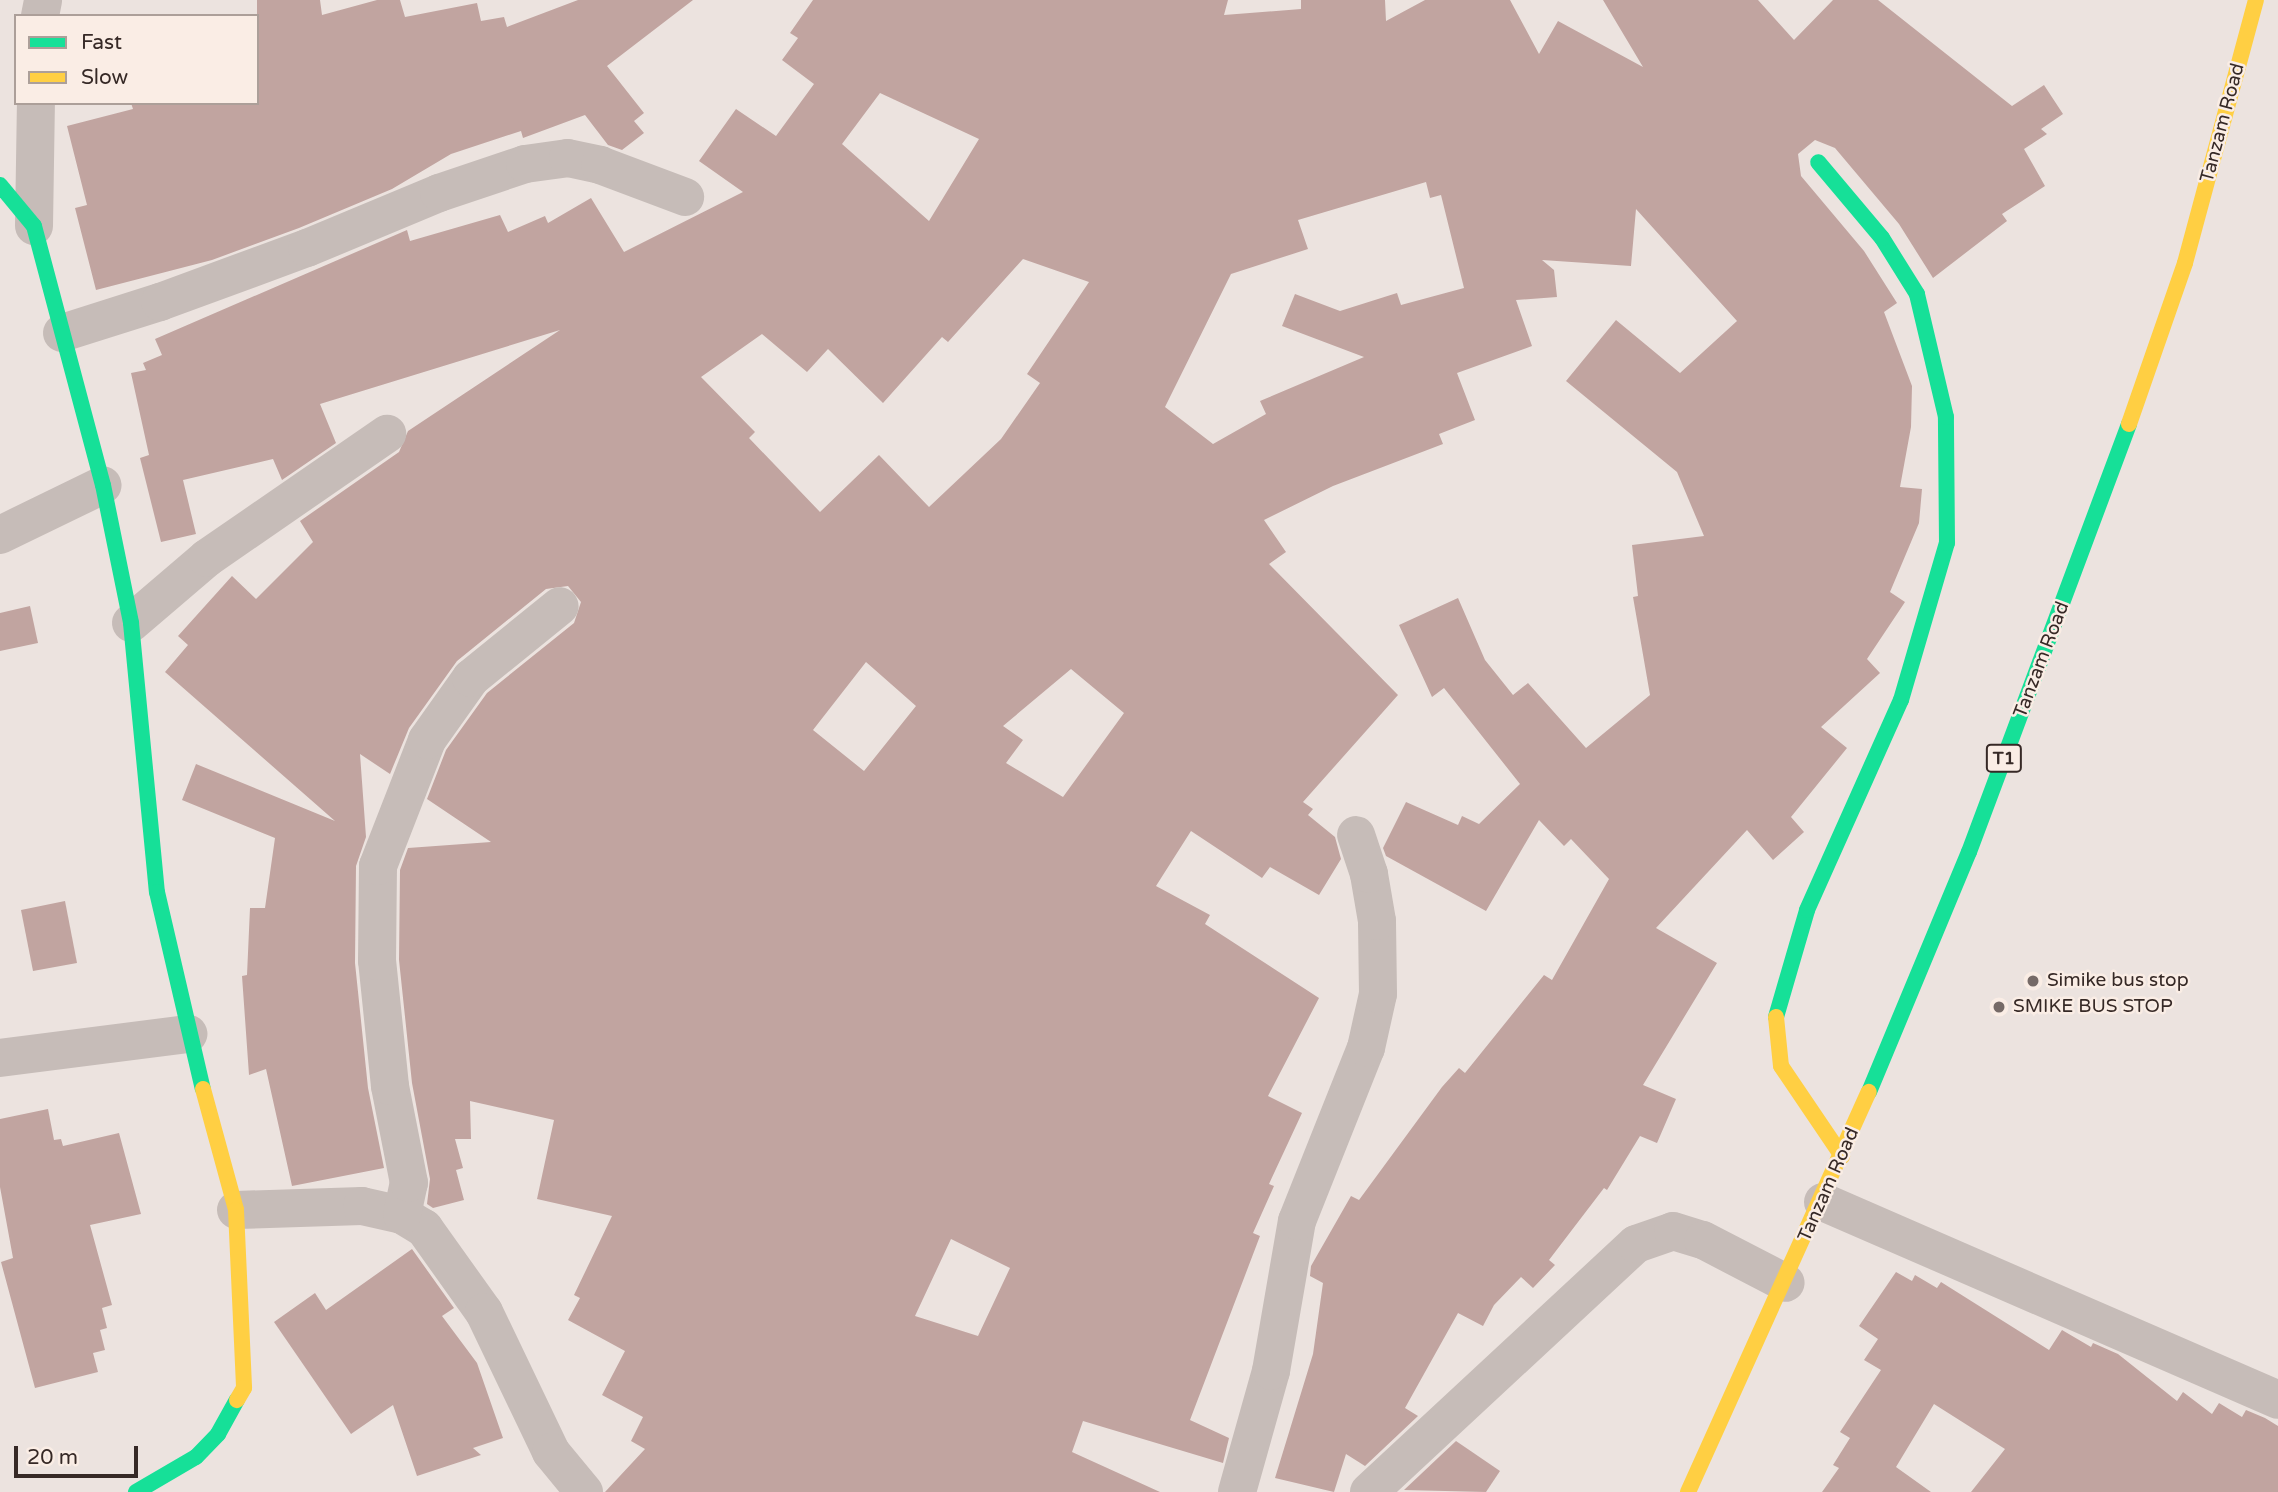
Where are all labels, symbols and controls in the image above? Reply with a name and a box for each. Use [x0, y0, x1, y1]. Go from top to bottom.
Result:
legend [14, 14, 259, 105]
text: Fast [81, 30, 122, 55]
street label: Tanzam Road [2196, 61, 2250, 185]
text: Slow [81, 65, 128, 90]
street label: Tanzam Road [2009, 599, 2075, 721]
road number: T1 [1985, 744, 2023, 772]
place label: Simike bus stop [2047, 970, 2189, 992]
marker: Simike bus stop [2025, 973, 2041, 989]
place label: SMIKE BUS STOP [2013, 996, 2173, 1018]
marker: SMIKE BUS STOP [1991, 999, 2007, 1015]
street label: Tanzam Road [1794, 1124, 1864, 1246]
scale bar [18, 1432, 142, 1476]
text: 20 m [27, 1445, 78, 1470]

